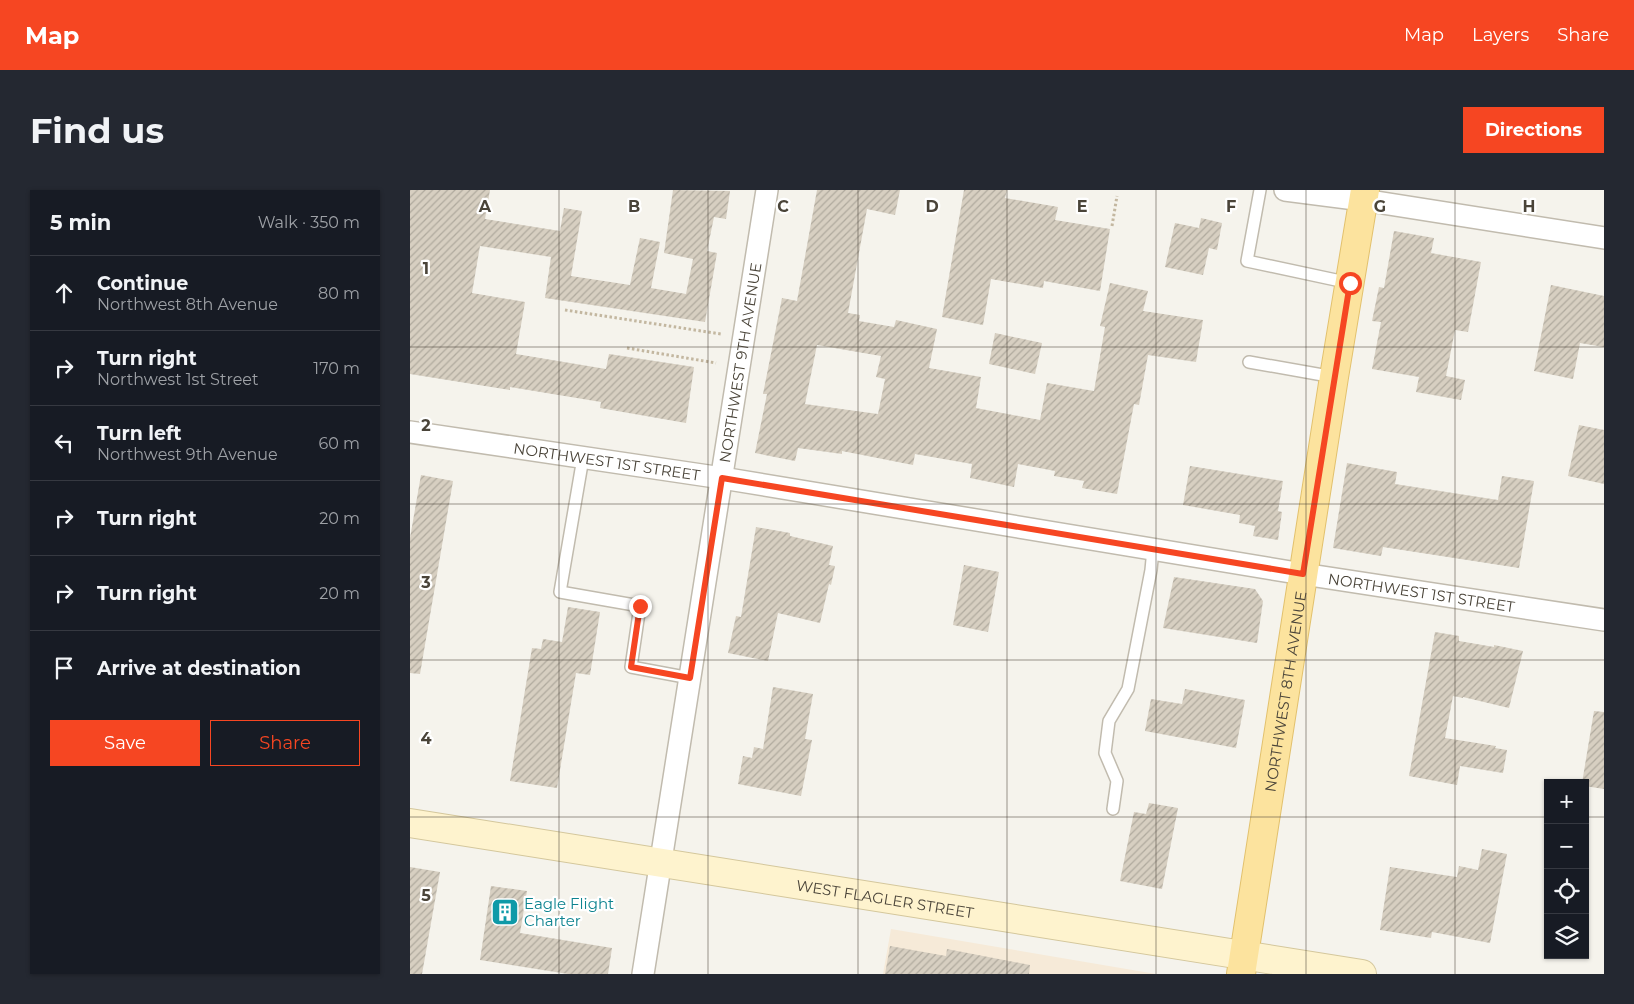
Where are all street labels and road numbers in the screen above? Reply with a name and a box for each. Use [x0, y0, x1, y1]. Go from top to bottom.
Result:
street label: NORTHWEST 9TH AVENUE [714, 261, 765, 464]
street label: NORTHWEST 1ST STREET [512, 438, 702, 484]
street label: NORTHWEST 1ST STREET [1327, 568, 1516, 616]
street label: NORTHWEST 8TH AVENUE [1260, 590, 1310, 793]
street label: WEST FLAGLER STREET [795, 875, 976, 922]

